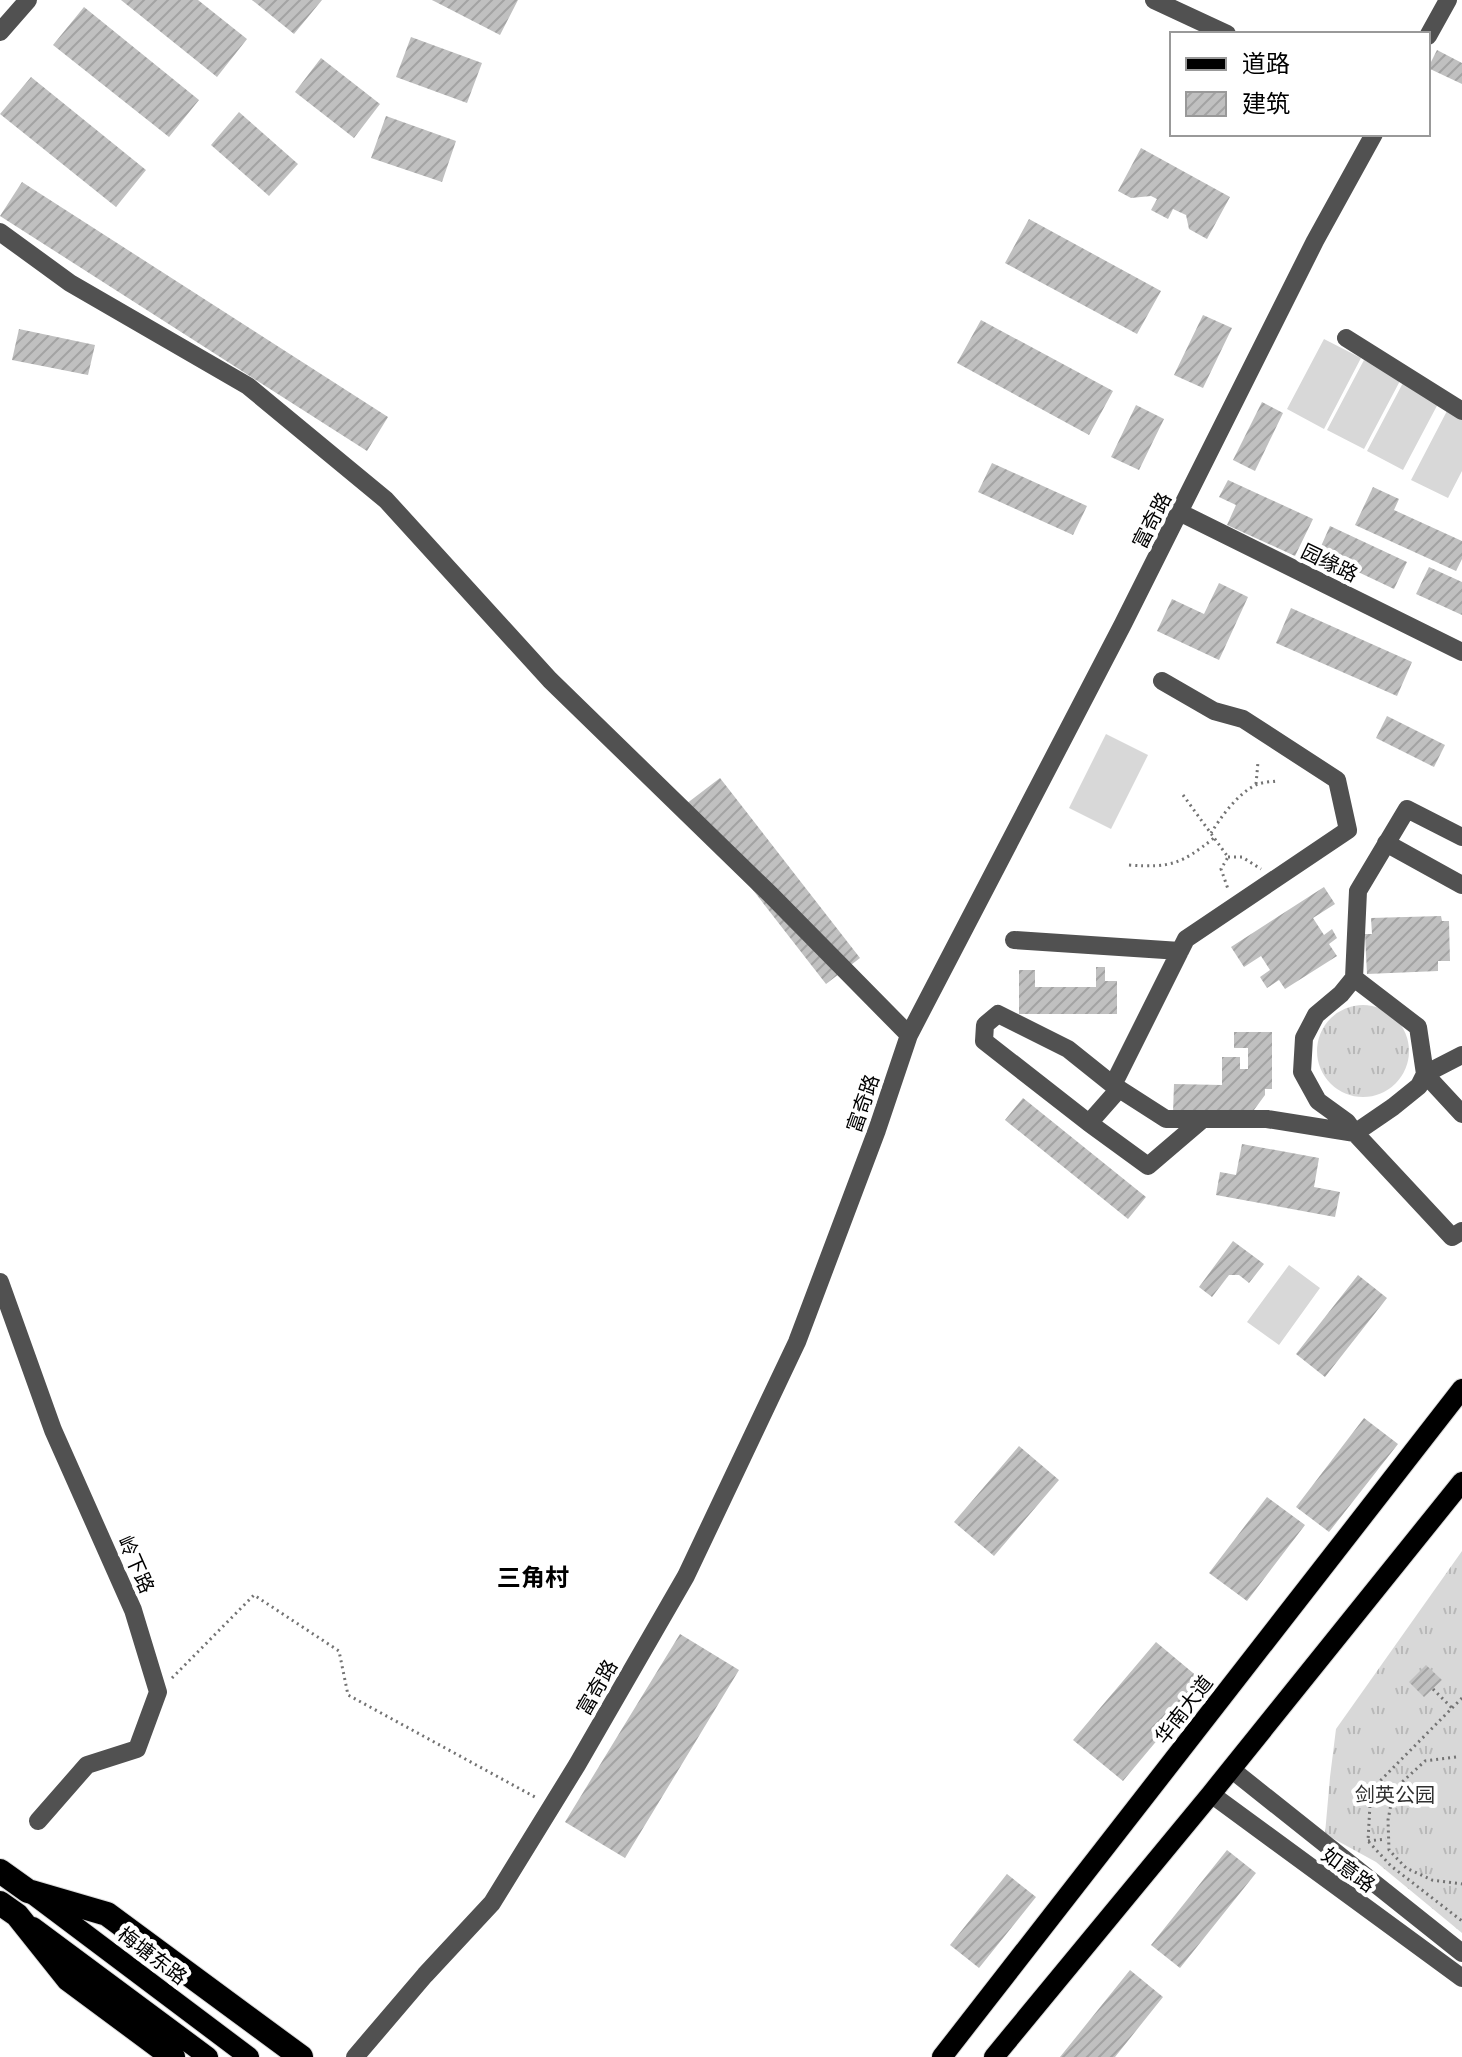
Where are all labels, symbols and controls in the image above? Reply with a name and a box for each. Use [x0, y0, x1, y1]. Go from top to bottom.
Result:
legend [1170, 32, 1430, 136]
text: 道路 [1242, 48, 1290, 77]
text: 建筑 [1242, 88, 1290, 117]
street label: 富奇路 [1127, 488, 1175, 552]
street label: 园缘路 [1298, 538, 1362, 586]
street label: 富奇路 [841, 1071, 883, 1135]
street label: 岭下路 [114, 1532, 160, 1596]
district label: 三角村 [497, 1562, 569, 1591]
street label: 富奇路 [571, 1655, 621, 1719]
street label: 华南大道 [1149, 1670, 1217, 1748]
park label: 剑英公园 [1355, 1782, 1435, 1806]
street label: 如意路 [1318, 1842, 1380, 1896]
street label: 梅塘东路 [114, 1921, 192, 1989]

